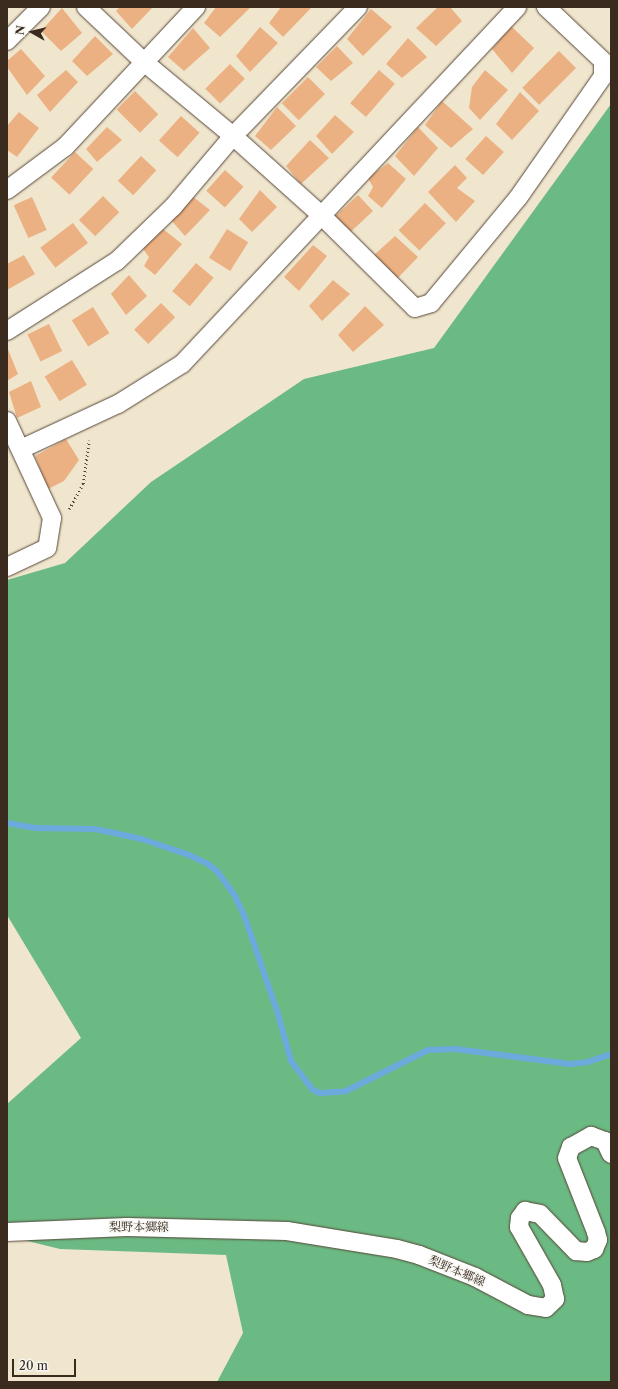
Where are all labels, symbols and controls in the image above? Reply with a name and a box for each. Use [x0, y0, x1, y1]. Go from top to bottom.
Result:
north arrow [12, 12, 52, 52]
text: N [13, 25, 28, 36]
street label: 梨野本郷線 [109, 1220, 169, 1234]
street label: 梨野本郷線 [427, 1253, 487, 1289]
scale bar [14, 1351, 78, 1377]
text: 20 m [19, 1358, 48, 1373]

